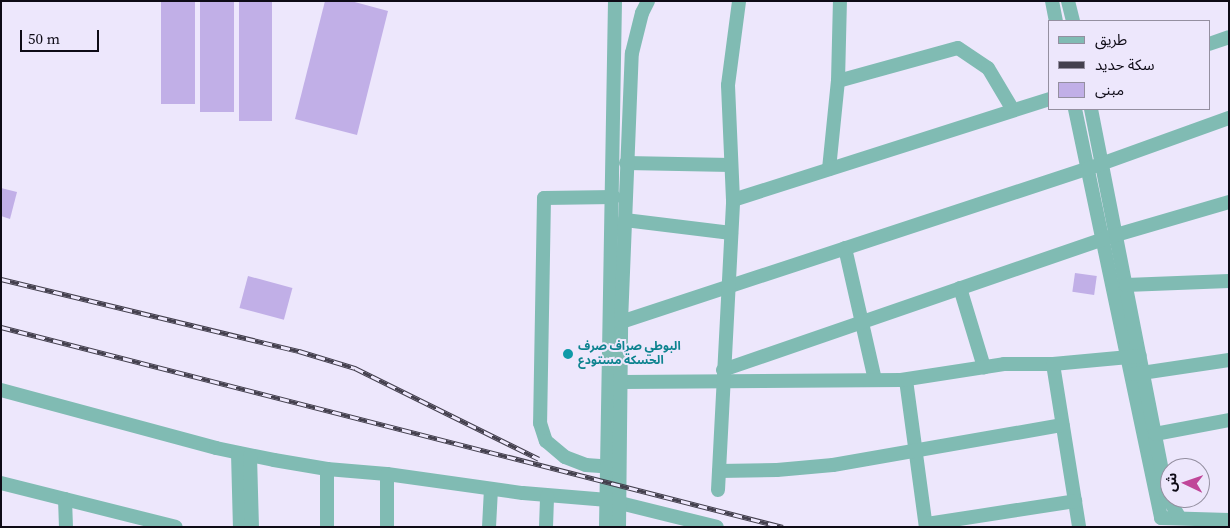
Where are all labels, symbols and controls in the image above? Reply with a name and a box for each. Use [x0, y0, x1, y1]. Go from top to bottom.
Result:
scale bar [22, 20, 101, 52]
legend [1048, 20, 1210, 110]
text: 50 m [28, 28, 60, 49]
text: طريق [1095, 29, 1127, 50]
text: سكة حديد [1095, 54, 1154, 75]
text: مبنى [1095, 79, 1124, 100]
place label: البوطي صراف صرف الحسكة مستودع [578, 340, 681, 368]
marker: البوطي صراف صرف الحسكة مستودع [562, 348, 574, 360]
north arrow [1160, 458, 1210, 508]
text: ش [1161, 472, 1182, 492]

